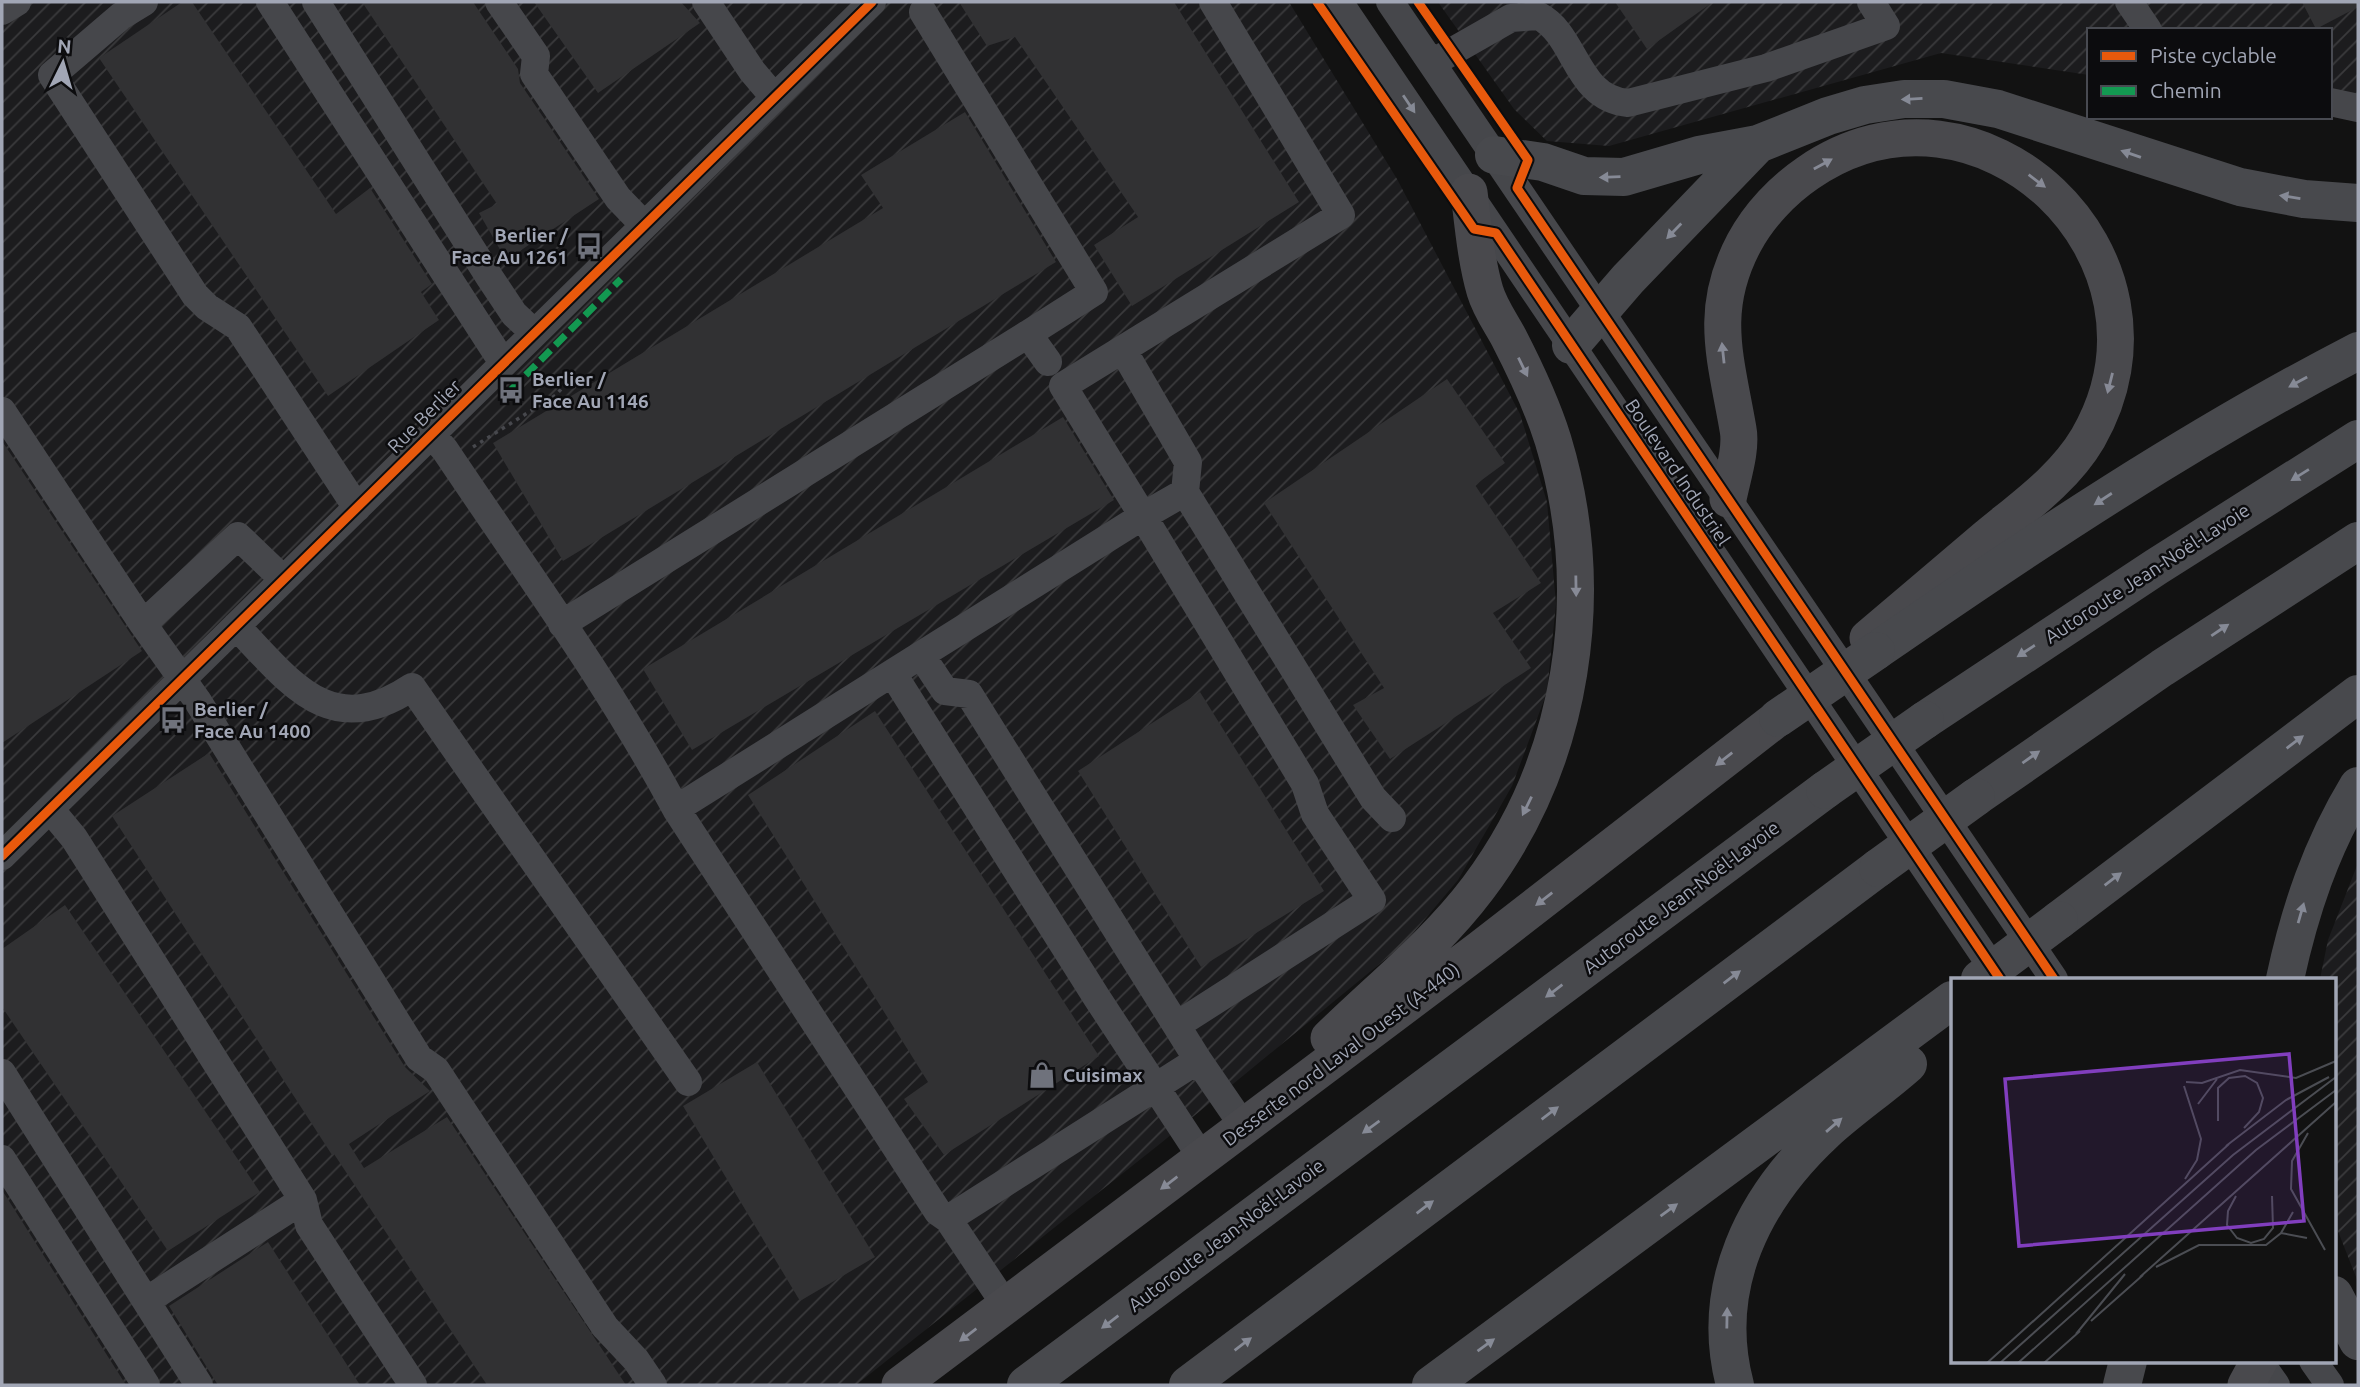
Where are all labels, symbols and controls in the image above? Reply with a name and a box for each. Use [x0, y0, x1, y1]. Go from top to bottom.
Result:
north arrow [28, 28, 98, 98]
legend [2087, 28, 2332, 119]
text: N [56, 34, 73, 58]
text: Piste cyclable [2150, 43, 2277, 67]
text: Chemin [2150, 78, 2222, 102]
one-way arrow [1402, 94, 1415, 114]
one-way arrow [1901, 94, 1923, 105]
one-way arrow [2121, 148, 2142, 159]
one-way arrow [1814, 158, 1833, 170]
one-way arrow [1598, 172, 1620, 183]
one-way arrow [2028, 174, 2046, 189]
one-way arrow [2279, 191, 2301, 202]
one-way arrow [1667, 222, 1683, 239]
place label: Berlier / Face Au 1261 [451, 224, 569, 268]
bus stop icon: Berlier / Face Au 1261 [574, 231, 604, 261]
one-way arrow [1717, 342, 1728, 364]
one-way arrow [1518, 357, 1529, 377]
place label: Berlier / Face Au 1146 [532, 368, 649, 412]
one-way arrow [2104, 372, 2115, 394]
street label: Rue Berlier [383, 375, 465, 457]
bus stop icon: Berlier / Face Au 1146 [496, 375, 526, 405]
one-way arrow [2288, 377, 2308, 388]
street label: Boulevard Industriel [1621, 395, 1735, 549]
one-way arrow [2290, 469, 2310, 482]
one-way arrow [2093, 492, 2112, 505]
street label: Autoroute Jean-Noël-Lavoie [2041, 499, 2253, 647]
one-way arrow [1570, 575, 1582, 597]
one-way arrow [2211, 623, 2229, 637]
one-way arrow [2017, 644, 2036, 657]
place label: Berlier / Face Au 1400 [194, 698, 311, 742]
bus stop icon: Berlier / Face Au 1400 [158, 705, 188, 735]
one-way arrow [2286, 735, 2304, 749]
one-way arrow [2022, 750, 2040, 764]
one-way arrow [1715, 752, 1733, 766]
one-way arrow [1521, 796, 1533, 816]
street label: Autoroute Jean-Noël-Lavoie [1579, 816, 1783, 978]
one-way arrow [2104, 872, 2122, 886]
one-way arrow [1536, 891, 1554, 906]
one-way arrow [2296, 902, 2306, 923]
street label: Desserte nord Laval Ouest (A-440) [1218, 958, 1464, 1150]
one-way arrow [1723, 970, 1741, 984]
inset map [1951, 978, 2336, 1362]
one-way arrow [1545, 984, 1563, 998]
shop icon: Cuisimax [1027, 1060, 1057, 1090]
place label: Cuisimax [1063, 1064, 1143, 1086]
one-way arrow [1541, 1107, 1559, 1121]
one-way arrow [1825, 1117, 1843, 1133]
one-way arrow [1362, 1120, 1381, 1134]
street label: Autoroute Jean-Noël-Lavoie [1124, 1154, 1328, 1316]
one-way arrow [1160, 1175, 1178, 1189]
one-way arrow [1415, 1200, 1433, 1215]
one-way arrow [1660, 1203, 1678, 1217]
one-way arrow [1721, 1307, 1733, 1329]
one-way arrow [1102, 1314, 1120, 1329]
one-way arrow [959, 1327, 977, 1341]
one-way arrow [1234, 1338, 1252, 1352]
one-way arrow [1477, 1338, 1495, 1352]

